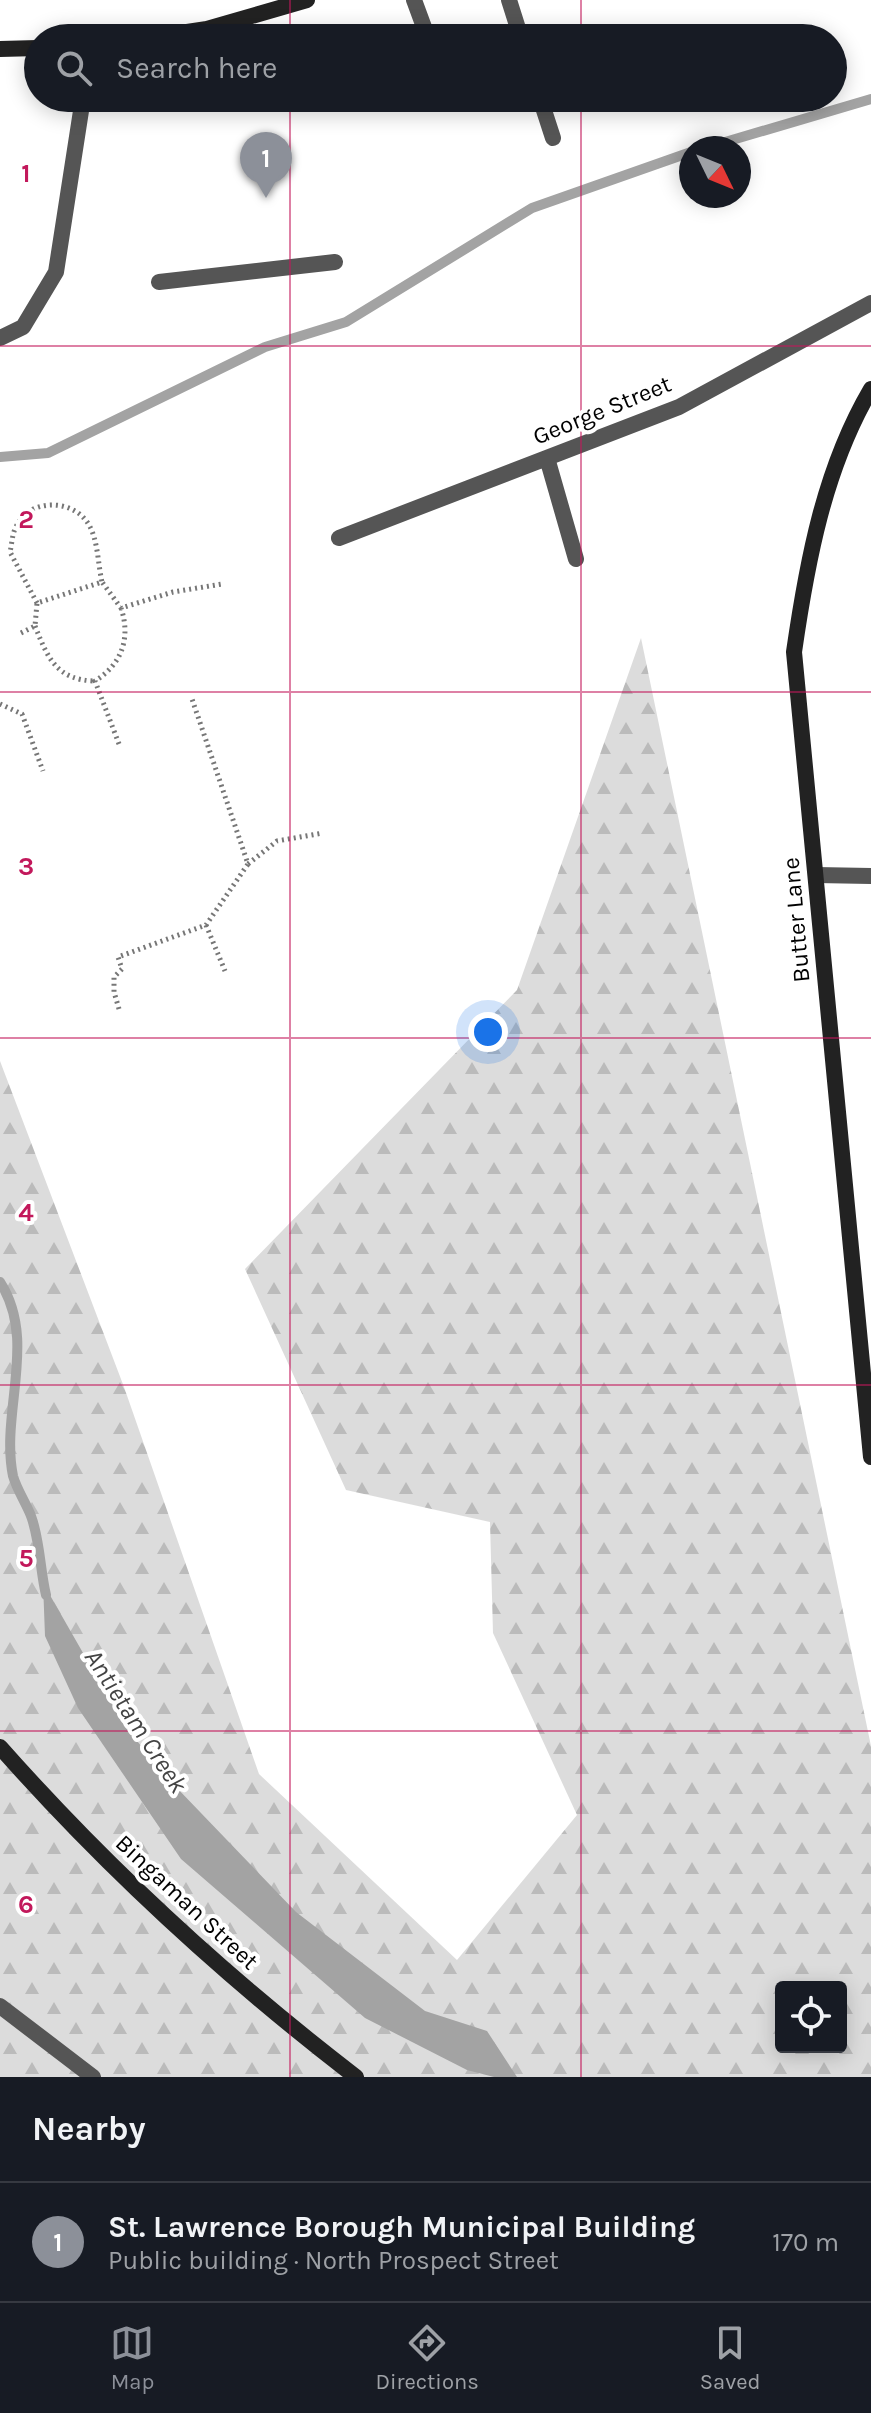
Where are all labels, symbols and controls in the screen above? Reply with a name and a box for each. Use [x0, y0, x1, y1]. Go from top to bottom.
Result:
search box [24, 24, 847, 112]
icon: search [52, 46, 96, 90]
text: Search here [116, 50, 277, 86]
pin: 1 [240, 132, 292, 198]
north arrow [679, 136, 751, 208]
text: 1 [21, 158, 31, 189]
street label: George Street [529, 370, 675, 450]
text: 2 [18, 504, 34, 535]
text: 3 [18, 851, 34, 882]
street label: Butter Lane [777, 856, 815, 984]
your location [468, 1012, 508, 1052]
text: 4 [18, 1197, 34, 1228]
text: 5 [18, 1543, 34, 1574]
water label: Antietam Creek [78, 1643, 194, 1799]
street label: Bingaman Street [110, 1829, 264, 1975]
text: 6 [18, 1889, 34, 1920]
map controls [775, 1981, 847, 2053]
button: locate [775, 1981, 847, 2053]
text: Nearby [32, 2109, 146, 2149]
text: St. Lawrence Borough Municipal Building [108, 2209, 695, 2245]
text: 1 [53, 2227, 63, 2258]
text: 170 m [772, 2227, 839, 2258]
text: Public building · North Prospect Street [108, 2245, 559, 2276]
tab: Map [110, 2321, 154, 2395]
tab: Directions [375, 2321, 479, 2395]
tab: Saved [700, 2321, 761, 2395]

